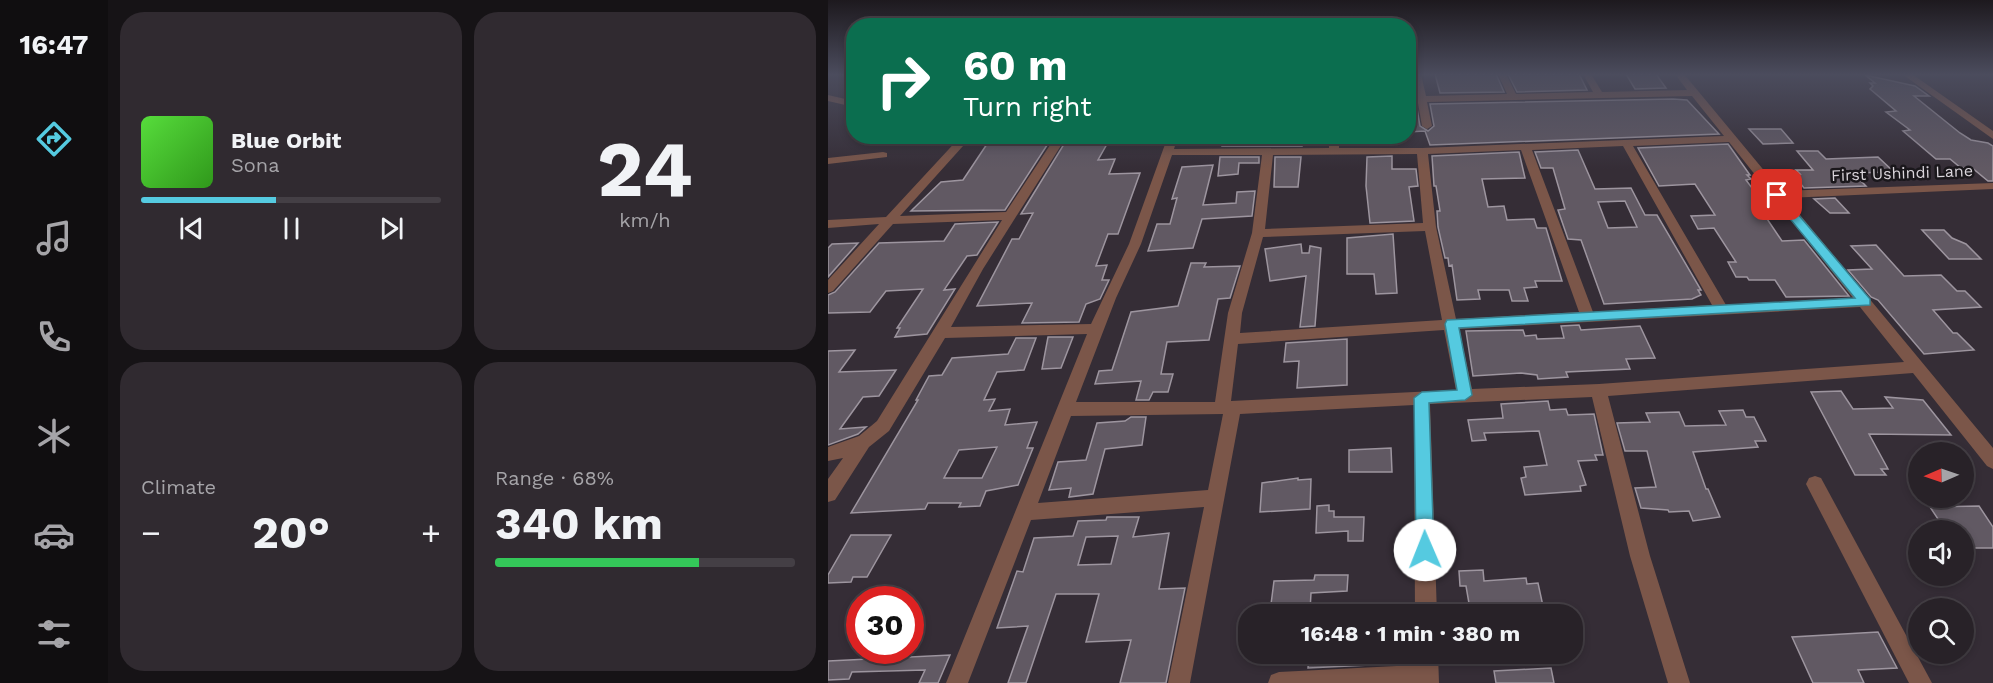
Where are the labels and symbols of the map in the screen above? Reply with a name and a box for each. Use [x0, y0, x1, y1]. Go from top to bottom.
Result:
street label: First Ushindi Lane [1831, 161, 1973, 185]
pin [1751, 169, 1802, 220]
north arrow [1908, 442, 1974, 508]
position arrow [1393, 518, 1457, 582]
speed limit sign: 30 [846, 586, 924, 664]

